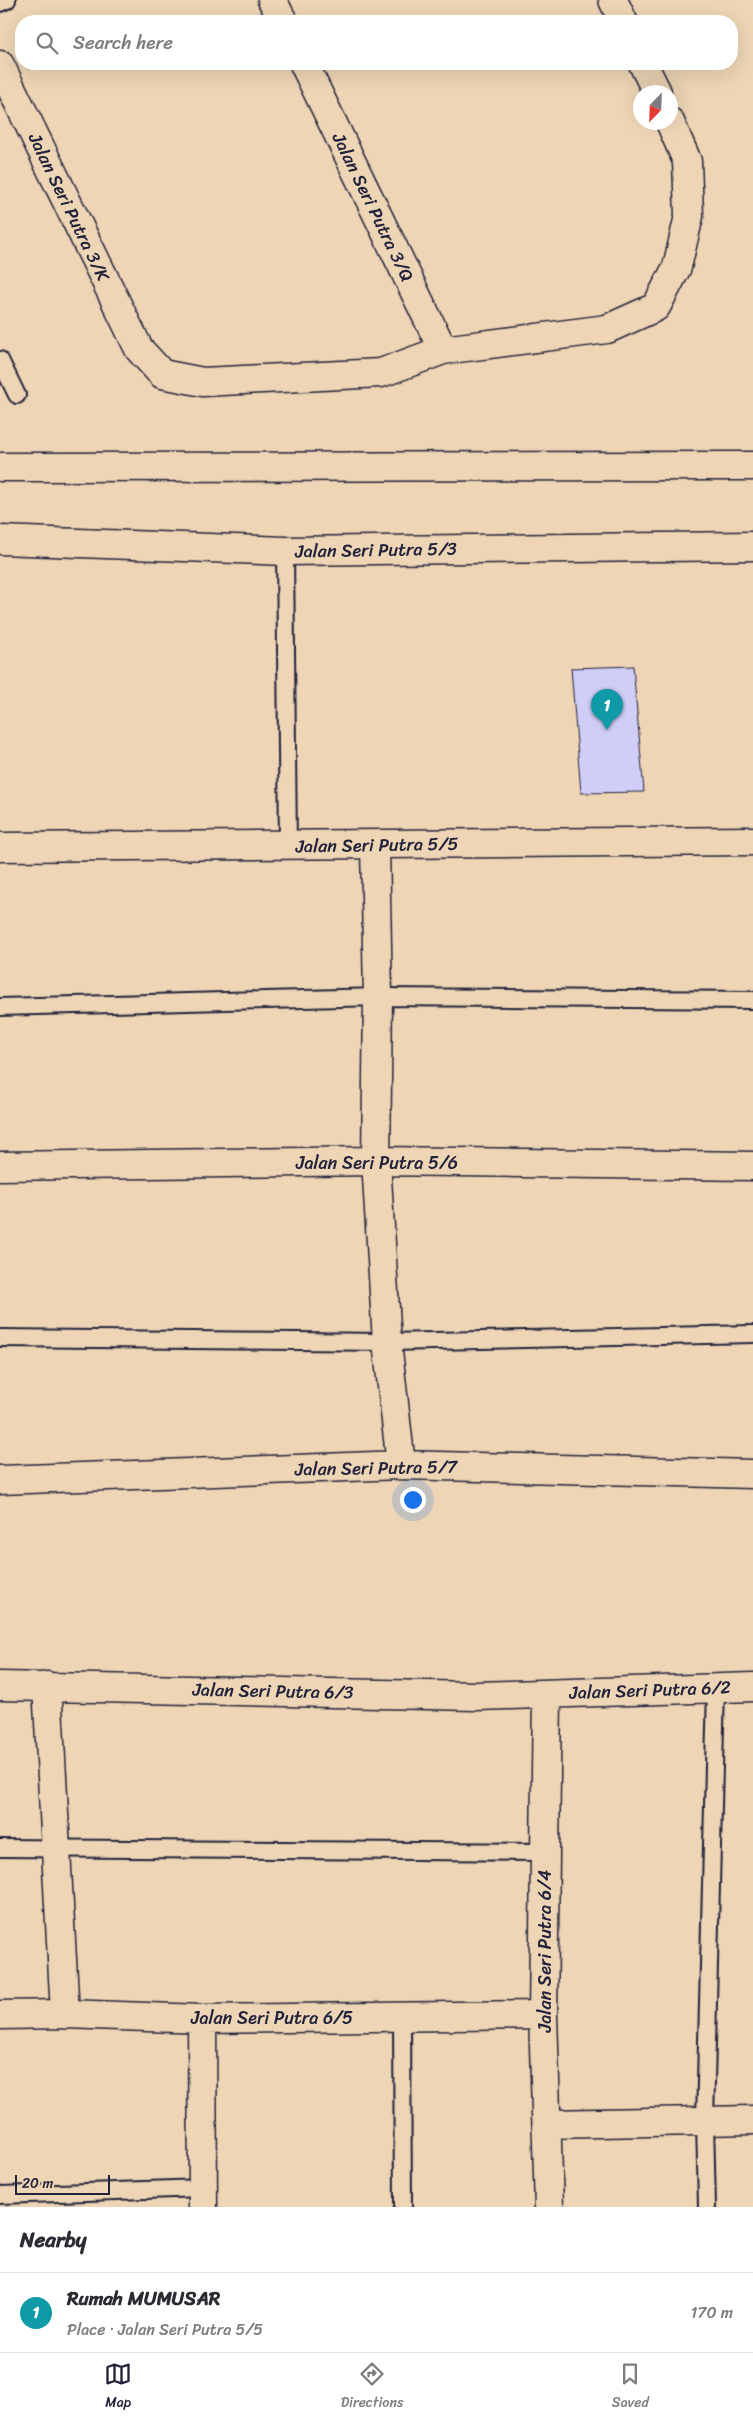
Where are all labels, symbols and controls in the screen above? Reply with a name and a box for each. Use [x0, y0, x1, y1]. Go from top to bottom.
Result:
search box [15, 15, 738, 70]
text: Search here [73, 26, 173, 59]
icon: search [33, 29, 61, 57]
north arrow [633, 85, 678, 130]
street label: Jalan Seri Putra 3/K [19, 126, 119, 288]
street label: Jalan Seri Putra 3/Q [323, 126, 423, 287]
street label: Jalan Seri Putra 5/3 [294, 533, 457, 567]
pin: 1 [591, 689, 623, 730]
street label: Jalan Seri Putra 5/5 [294, 828, 459, 862]
street label: Jalan Seri Putra 5/6 [295, 1147, 458, 1179]
street label: Jalan Seri Putra 5/7 [294, 1451, 459, 1485]
your location [400, 1487, 426, 1513]
street label: Jalan Seri Putra 6/2 [568, 1671, 731, 1709]
street label: Jalan Seri Putra 6/3 [191, 1674, 354, 1708]
street label: Jalan Seri Putra 6/4 [529, 1870, 561, 2033]
street label: Jalan Seri Putra 6/5 [190, 2002, 353, 2034]
text: 20 m [22, 2171, 53, 2196]
scale bar [15, 2172, 110, 2195]
text: Nearby [20, 2221, 86, 2259]
text: Rumah MUMUSAR [67, 2282, 220, 2315]
text: 1 [33, 2298, 39, 2327]
text: 170 m [690, 2298, 733, 2327]
text: Place · Jalan Seri Putra 5/5 [67, 2315, 263, 2344]
tab: Map [104, 2360, 132, 2415]
tab: Directions [341, 2360, 403, 2415]
tab: Saved [612, 2360, 649, 2415]

